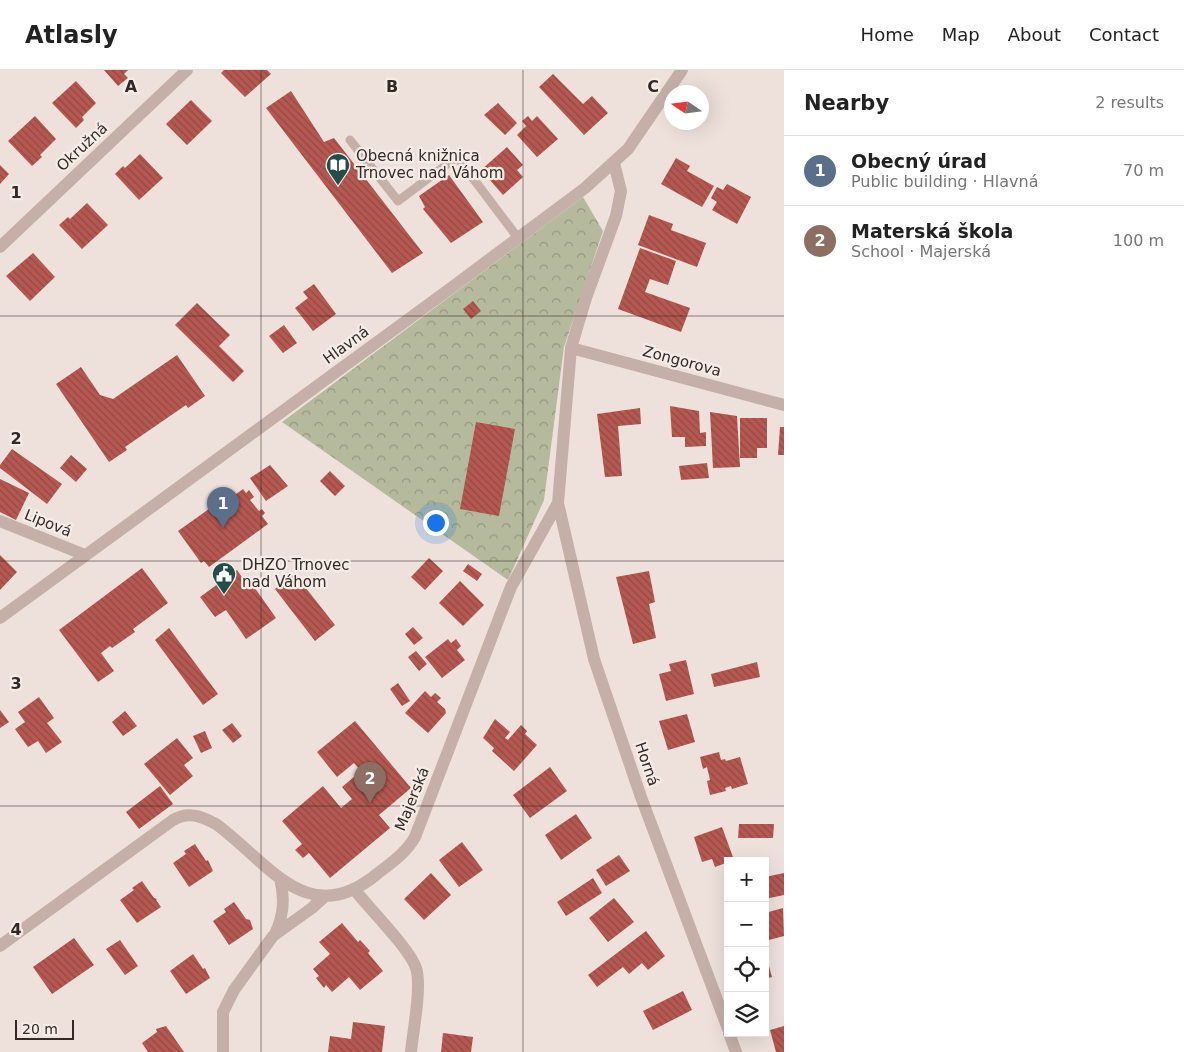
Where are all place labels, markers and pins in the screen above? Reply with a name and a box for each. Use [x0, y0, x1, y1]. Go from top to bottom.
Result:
place label: Obecná knižnica Trnovec nad Váhom [355, 147, 503, 182]
library icon: Obecná knižnica Trnovec nad Váhom [325, 152, 351, 186]
pin: 1 [207, 487, 239, 528]
place label: DHZO Trnovec nad Váhom [242, 556, 350, 591]
public building icon: DHZO Trnovec nad Váhom [211, 561, 237, 595]
pin: 2 [354, 762, 386, 803]

